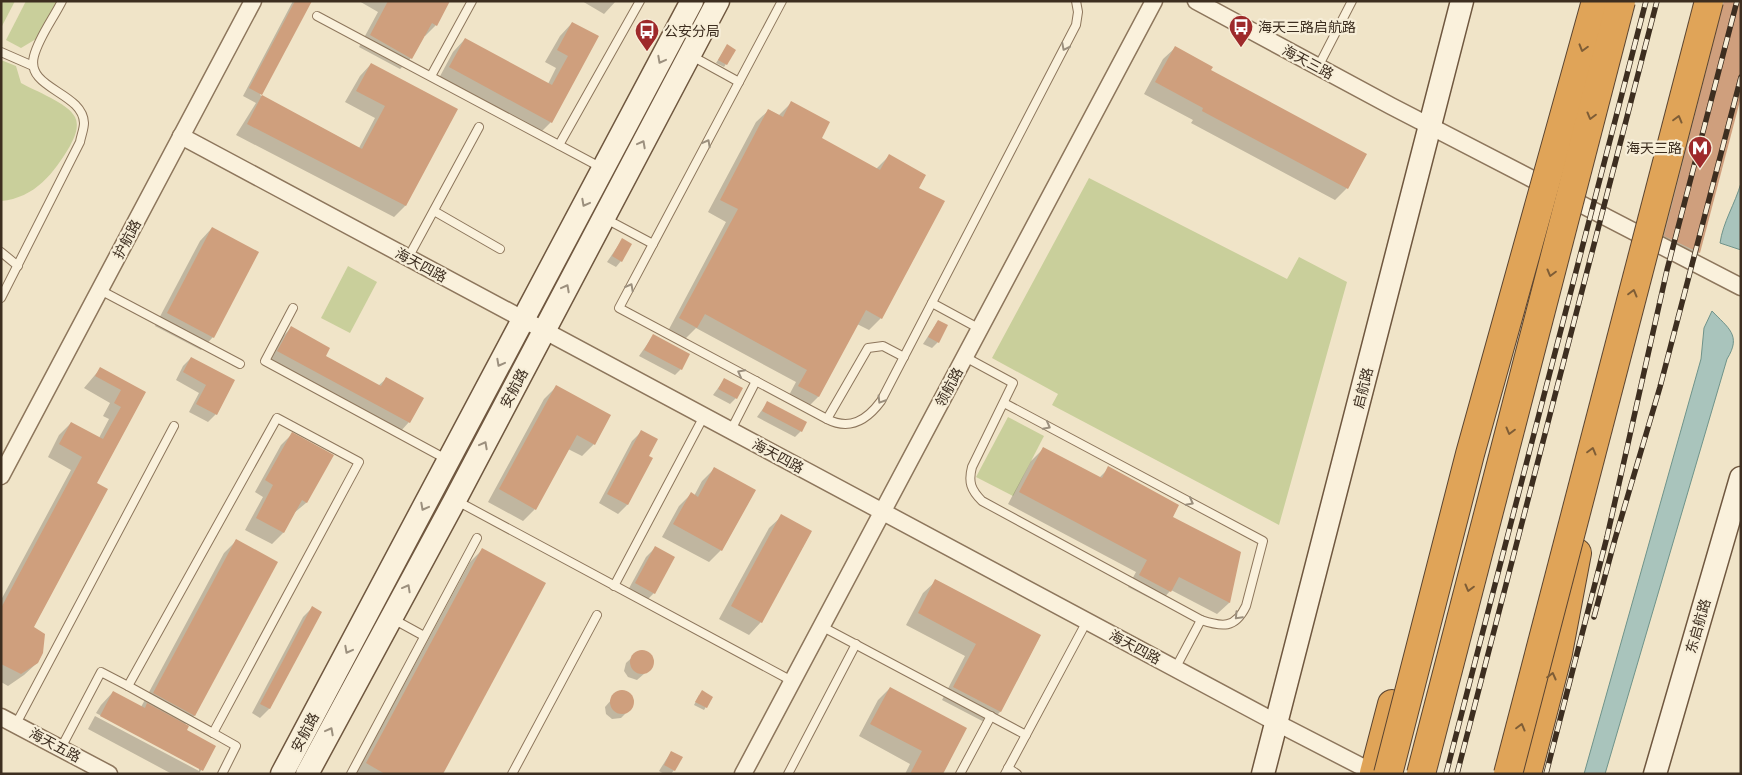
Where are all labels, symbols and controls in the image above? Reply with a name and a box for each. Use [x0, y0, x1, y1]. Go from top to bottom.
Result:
bus stop icon: 海天三路启航路 [1228, 14, 1254, 48]
bus stop icon: 公安分局 [634, 18, 660, 52]
place label: 海天三路启航路 [1258, 19, 1356, 35]
place label: 公安分局 [664, 23, 720, 39]
one-way arrow [1061, 41, 1071, 50]
street label: 海天三路 [1280, 42, 1336, 82]
one-way arrow [1578, 44, 1588, 52]
one-way arrow [657, 54, 667, 63]
one-way arrow [1587, 112, 1597, 120]
one-way arrow [1672, 115, 1683, 124]
metro station icon: 海天三路 [1687, 135, 1713, 169]
one-way arrow [700, 139, 710, 148]
place label: 海天三路 [1626, 140, 1682, 156]
one-way arrow [636, 141, 646, 150]
one-way arrow [581, 198, 591, 207]
street label: 护航路 [110, 217, 144, 261]
street label: 海天四路 [393, 245, 449, 285]
one-way arrow [1546, 269, 1556, 277]
one-way arrow [624, 283, 634, 292]
one-way arrow [560, 284, 570, 293]
one-way arrow [1627, 289, 1638, 298]
one-way arrow [496, 358, 506, 367]
street label: 领航路 [932, 365, 966, 409]
street label: 安航路 [497, 366, 531, 410]
street label: 启航路 [1350, 366, 1376, 410]
one-way arrow [737, 369, 746, 379]
one-way arrow [877, 395, 887, 404]
one-way arrow [1042, 419, 1051, 429]
one-way arrow [1505, 426, 1516, 435]
street label: 海天四路 [750, 436, 806, 476]
one-way arrow [478, 441, 488, 450]
one-way arrow [1586, 446, 1597, 455]
one-way arrow [1185, 496, 1194, 506]
one-way arrow [420, 502, 430, 511]
one-way arrow [401, 584, 411, 593]
one-way arrow [1464, 584, 1475, 593]
street label: 东启航路 [1683, 597, 1713, 655]
one-way arrow [1235, 611, 1244, 620]
street label: 海天四路 [1107, 627, 1163, 667]
one-way arrow [344, 645, 354, 654]
one-way arrow [1547, 672, 1557, 680]
street label: 安航路 [288, 710, 322, 754]
one-way arrow [1515, 723, 1525, 731]
street label: 海天五路 [27, 725, 83, 765]
one-way arrow [324, 727, 334, 736]

